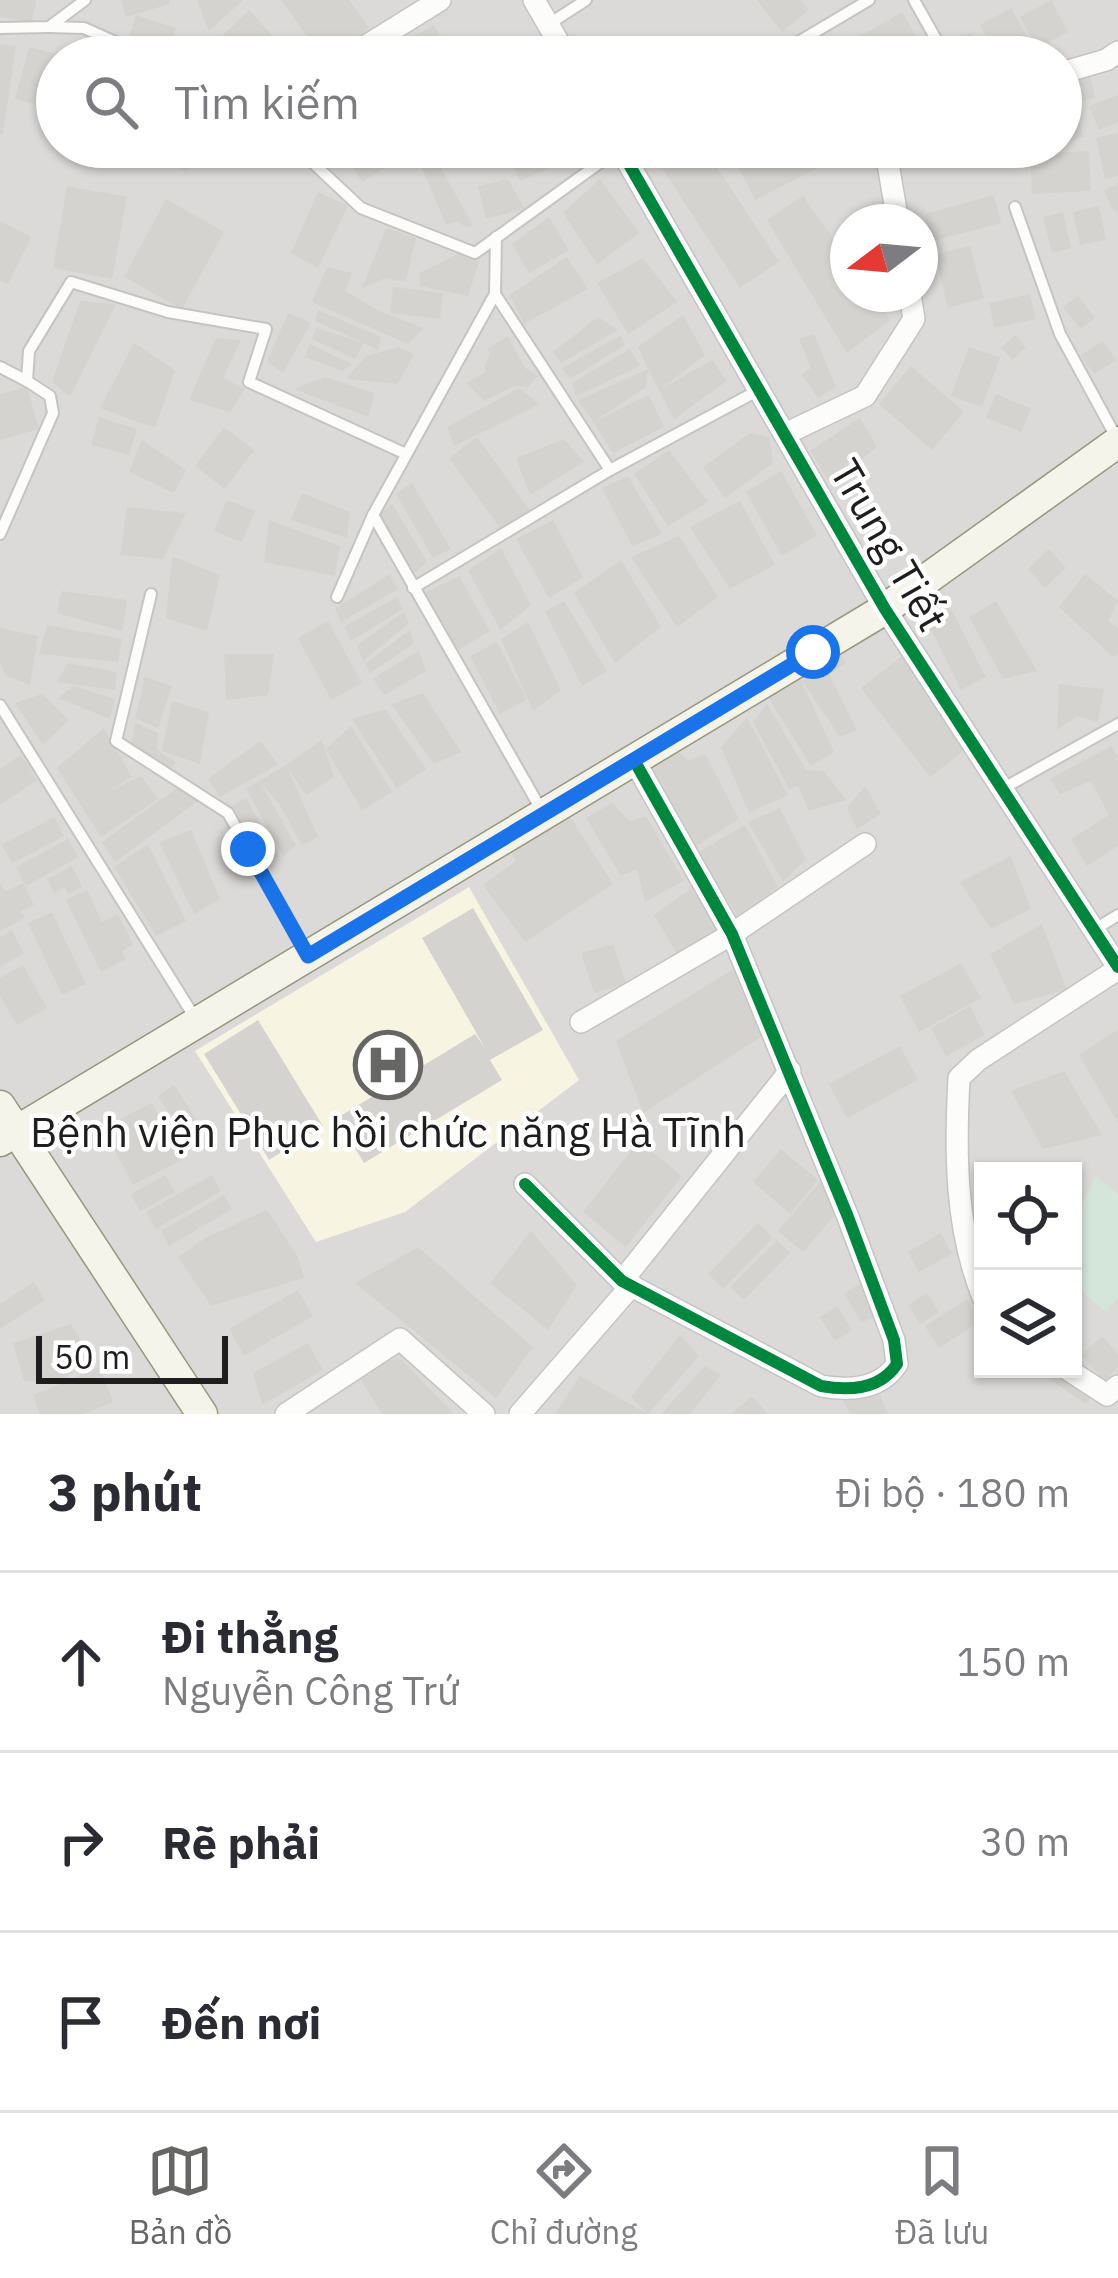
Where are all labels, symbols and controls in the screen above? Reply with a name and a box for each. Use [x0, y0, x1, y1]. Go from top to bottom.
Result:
search box [36, 36, 1082, 168]
icon: search [78, 69, 144, 135]
text: Tìm kiếm [174, 73, 360, 131]
north arrow [830, 204, 938, 312]
street label: Trung Tiết [818, 449, 961, 641]
route start [786, 625, 840, 679]
route end [221, 822, 275, 876]
hospital icon: Bệnh viện Phục hồi chức năng Hà Tĩnh [353, 1030, 423, 1100]
place label: Bệnh viện Phục hồi chức năng Hà Tĩnh [30, 1104, 746, 1159]
map controls [974, 1162, 1082, 1378]
button: locate [974, 1162, 1082, 1270]
button: layers [974, 1270, 1082, 1378]
scale bar [36, 1330, 228, 1383]
text: 50 m [54, 1335, 130, 1378]
text: 3 phút [48, 1459, 202, 1525]
text: Đi bộ · 180 m [836, 1467, 1070, 1518]
text: Đi thẳng [162, 1607, 338, 1665]
icon: ahead [48, 1629, 114, 1695]
text: 150 m [957, 1636, 1070, 1687]
text: Nguyễn Công Trứ [162, 1665, 459, 1716]
icon: right [48, 1809, 114, 1875]
text: Rẽ phải [162, 1813, 320, 1871]
text: 30 m [980, 1816, 1070, 1867]
icon: arrive [48, 1989, 114, 2055]
text: Đến nơi [162, 1993, 321, 2051]
tab: Bản đồ [129, 2138, 232, 2253]
tab: Chỉ đường [490, 2138, 638, 2253]
tab: Đã lưu [895, 2138, 989, 2253]

